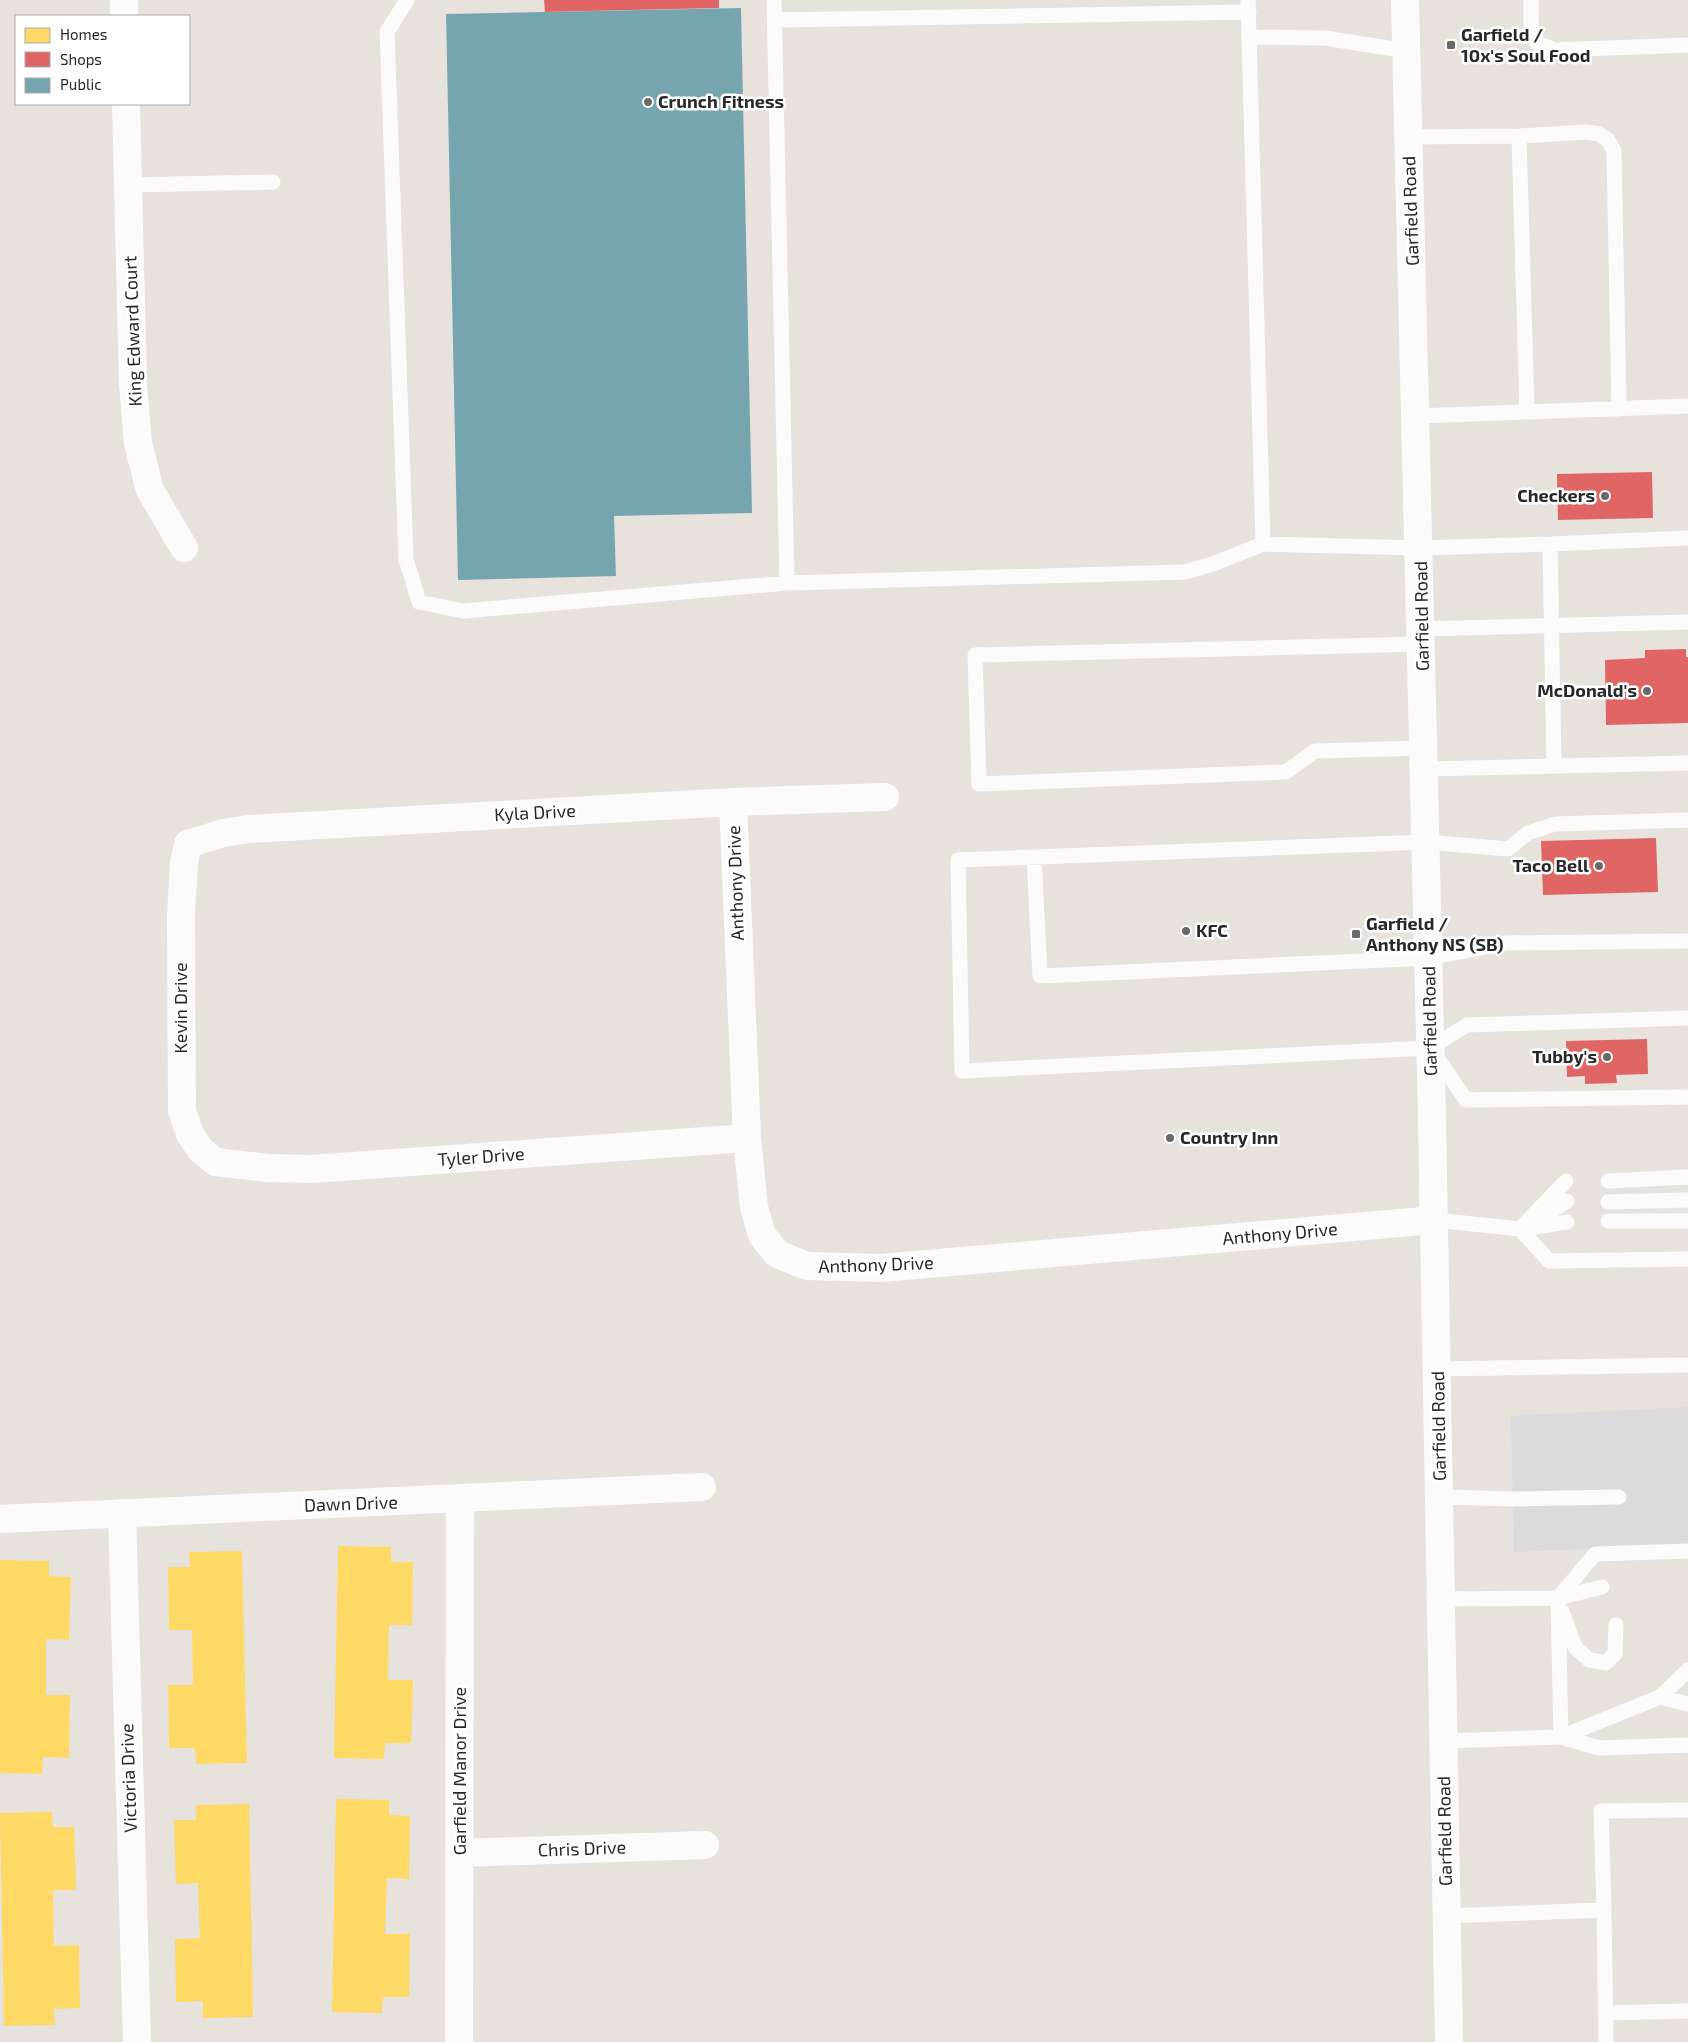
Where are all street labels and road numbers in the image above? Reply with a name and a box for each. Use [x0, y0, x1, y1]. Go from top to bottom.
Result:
street label: Garfield Road [1397, 156, 1423, 266]
street label: King Edward Court [118, 255, 146, 407]
street label: Garfield Road [1409, 561, 1433, 671]
street label: Kyla Drive [494, 799, 576, 825]
street label: Anthony Drive [722, 825, 748, 941]
street label: Kevin Drive [169, 962, 191, 1054]
street label: Garfield Road [1417, 966, 1441, 1076]
street label: Tyler Drive [437, 1142, 525, 1170]
street label: Anthony Drive [1221, 1217, 1338, 1249]
street label: Anthony Drive [818, 1251, 934, 1277]
street label: Garfield Road [1426, 1371, 1450, 1481]
street label: Dawn Drive [304, 1490, 398, 1516]
street label: Garfield Manor Drive [448, 1687, 470, 1855]
street label: Victoria Drive [115, 1723, 141, 1833]
street label: Garfield Road [1432, 1776, 1456, 1886]
street label: Chris Drive [537, 1835, 626, 1861]

